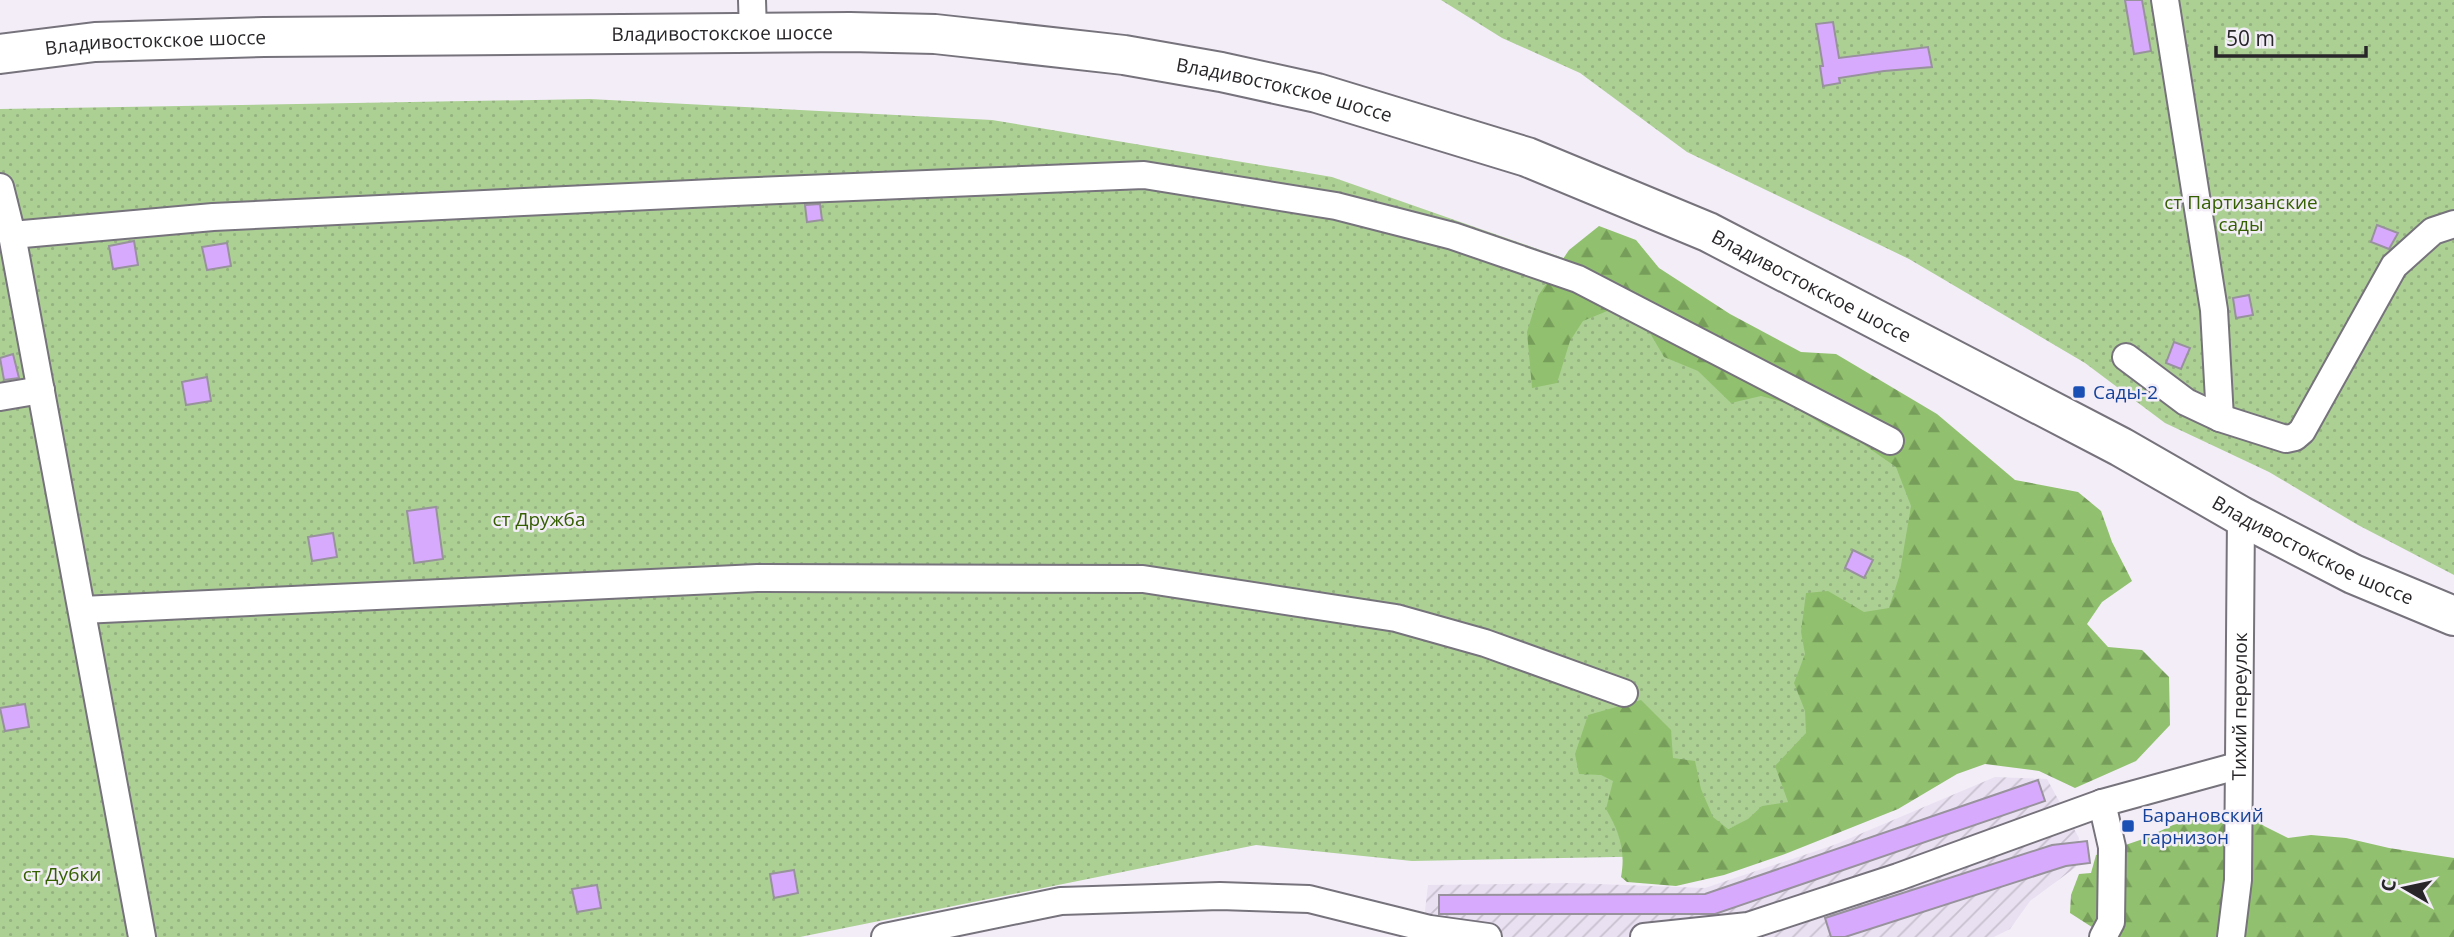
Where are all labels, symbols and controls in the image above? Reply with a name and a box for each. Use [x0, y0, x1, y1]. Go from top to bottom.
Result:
scale bar [2216, 14, 2366, 58]
street label: Владивостокское шоссе [611, 19, 833, 47]
street label: Владивостокское шоссе [43, 24, 266, 61]
text: 50 m [2226, 24, 2275, 52]
street label: Владивостокское шоссе [1174, 51, 1395, 128]
park label: ст Партизанские сады [2164, 189, 2318, 237]
street label: Владивостокское шоссе [1707, 223, 1916, 349]
place label: Сады-2 [2093, 379, 2158, 405]
marker: Сады-2 [2071, 384, 2087, 400]
street label: Владивостокское шоссе [2208, 489, 2417, 611]
park label: ст Дружба [493, 506, 585, 532]
street label: Тихий переулок [2226, 632, 2253, 781]
place label: Барановский гарнизон [2142, 802, 2264, 850]
marker: Барановский гарнизон [2120, 818, 2136, 834]
north arrow [2370, 853, 2440, 923]
park label: ст Дубки [23, 861, 101, 887]
text: С [2374, 877, 2402, 893]

